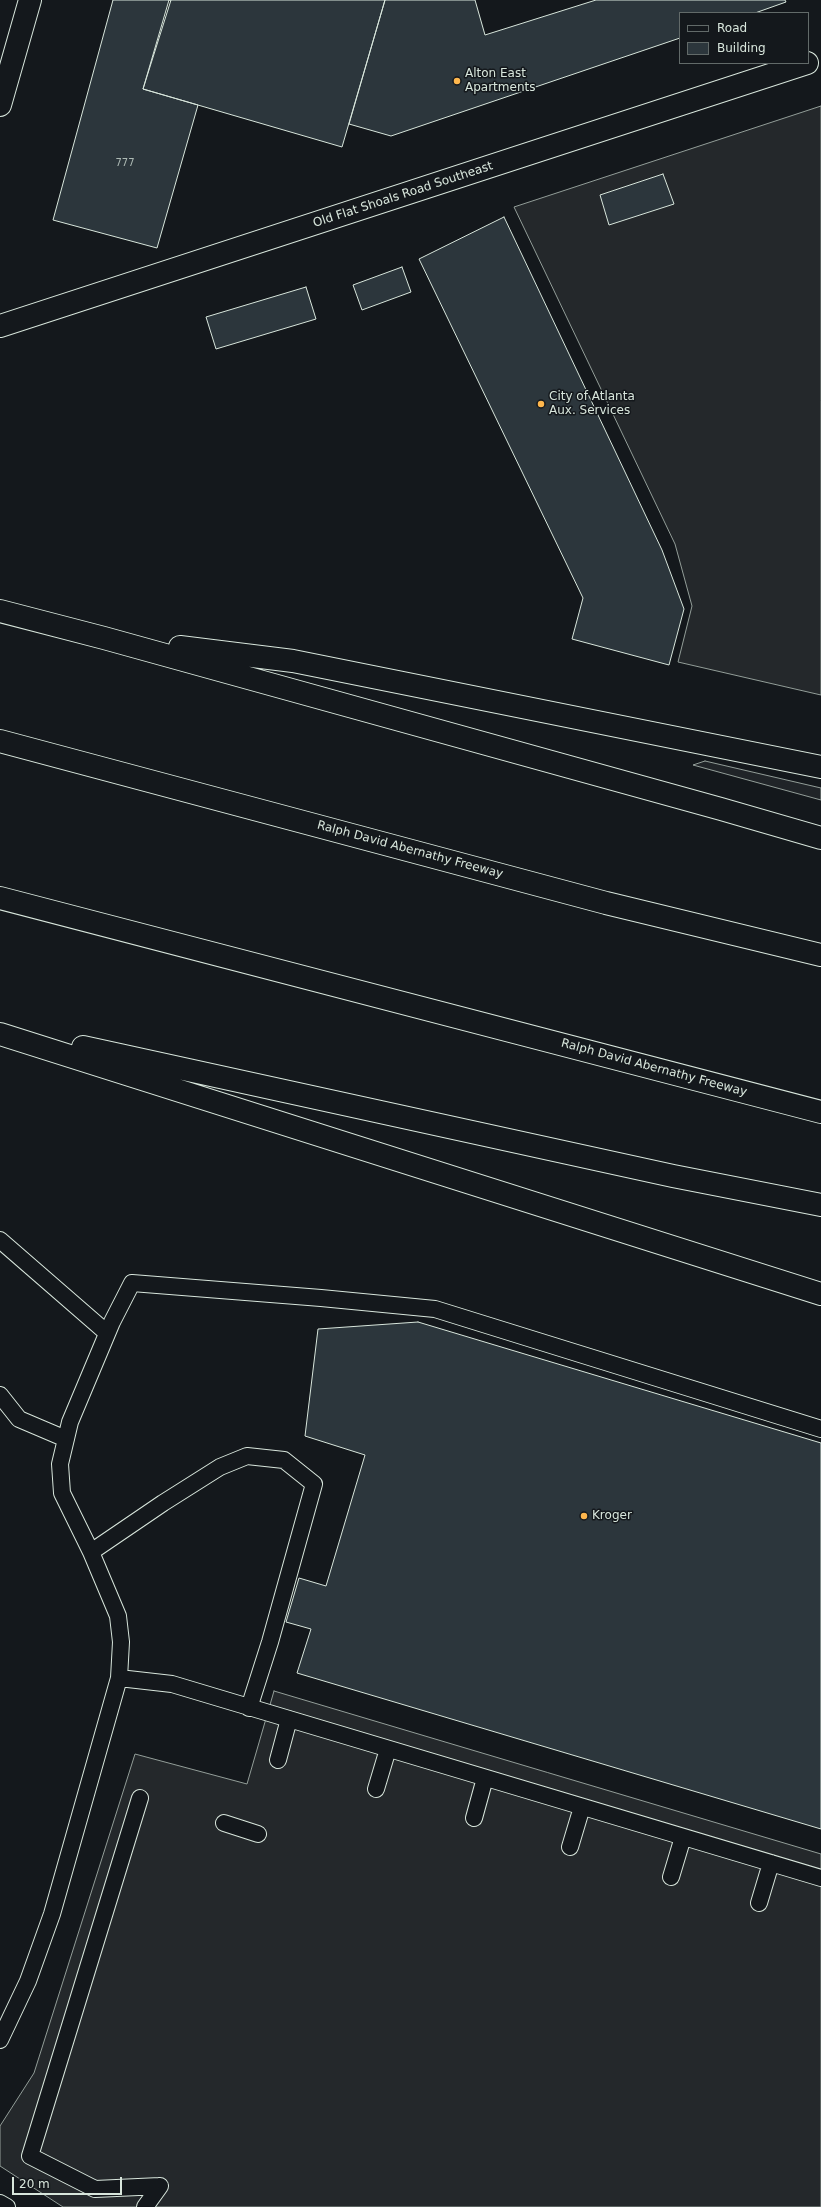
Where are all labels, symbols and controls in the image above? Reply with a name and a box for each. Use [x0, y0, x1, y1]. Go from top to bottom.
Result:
legend [679, 12, 809, 64]
text: Road [717, 21, 747, 35]
text: Building [717, 41, 766, 55]
place label: Alton East Apartments [465, 67, 535, 95]
marker: Alton East Apartments [452, 76, 462, 86]
house number: 777 [115, 157, 135, 169]
street label: Old Flat Shoals Road Southeast [311, 159, 495, 231]
place label: City of Atlanta Aux. Services [549, 390, 635, 418]
marker: City of Atlanta Aux. Services [536, 399, 546, 409]
street label: Ralph David Abernathy Freeway [315, 818, 505, 882]
street label: Ralph David Abernathy Freeway [559, 1036, 749, 1100]
place label: Kroger [592, 1509, 632, 1523]
marker: Kroger [579, 1511, 589, 1521]
scale bar [14, 2169, 124, 2195]
text: 20 m [19, 2177, 50, 2191]

